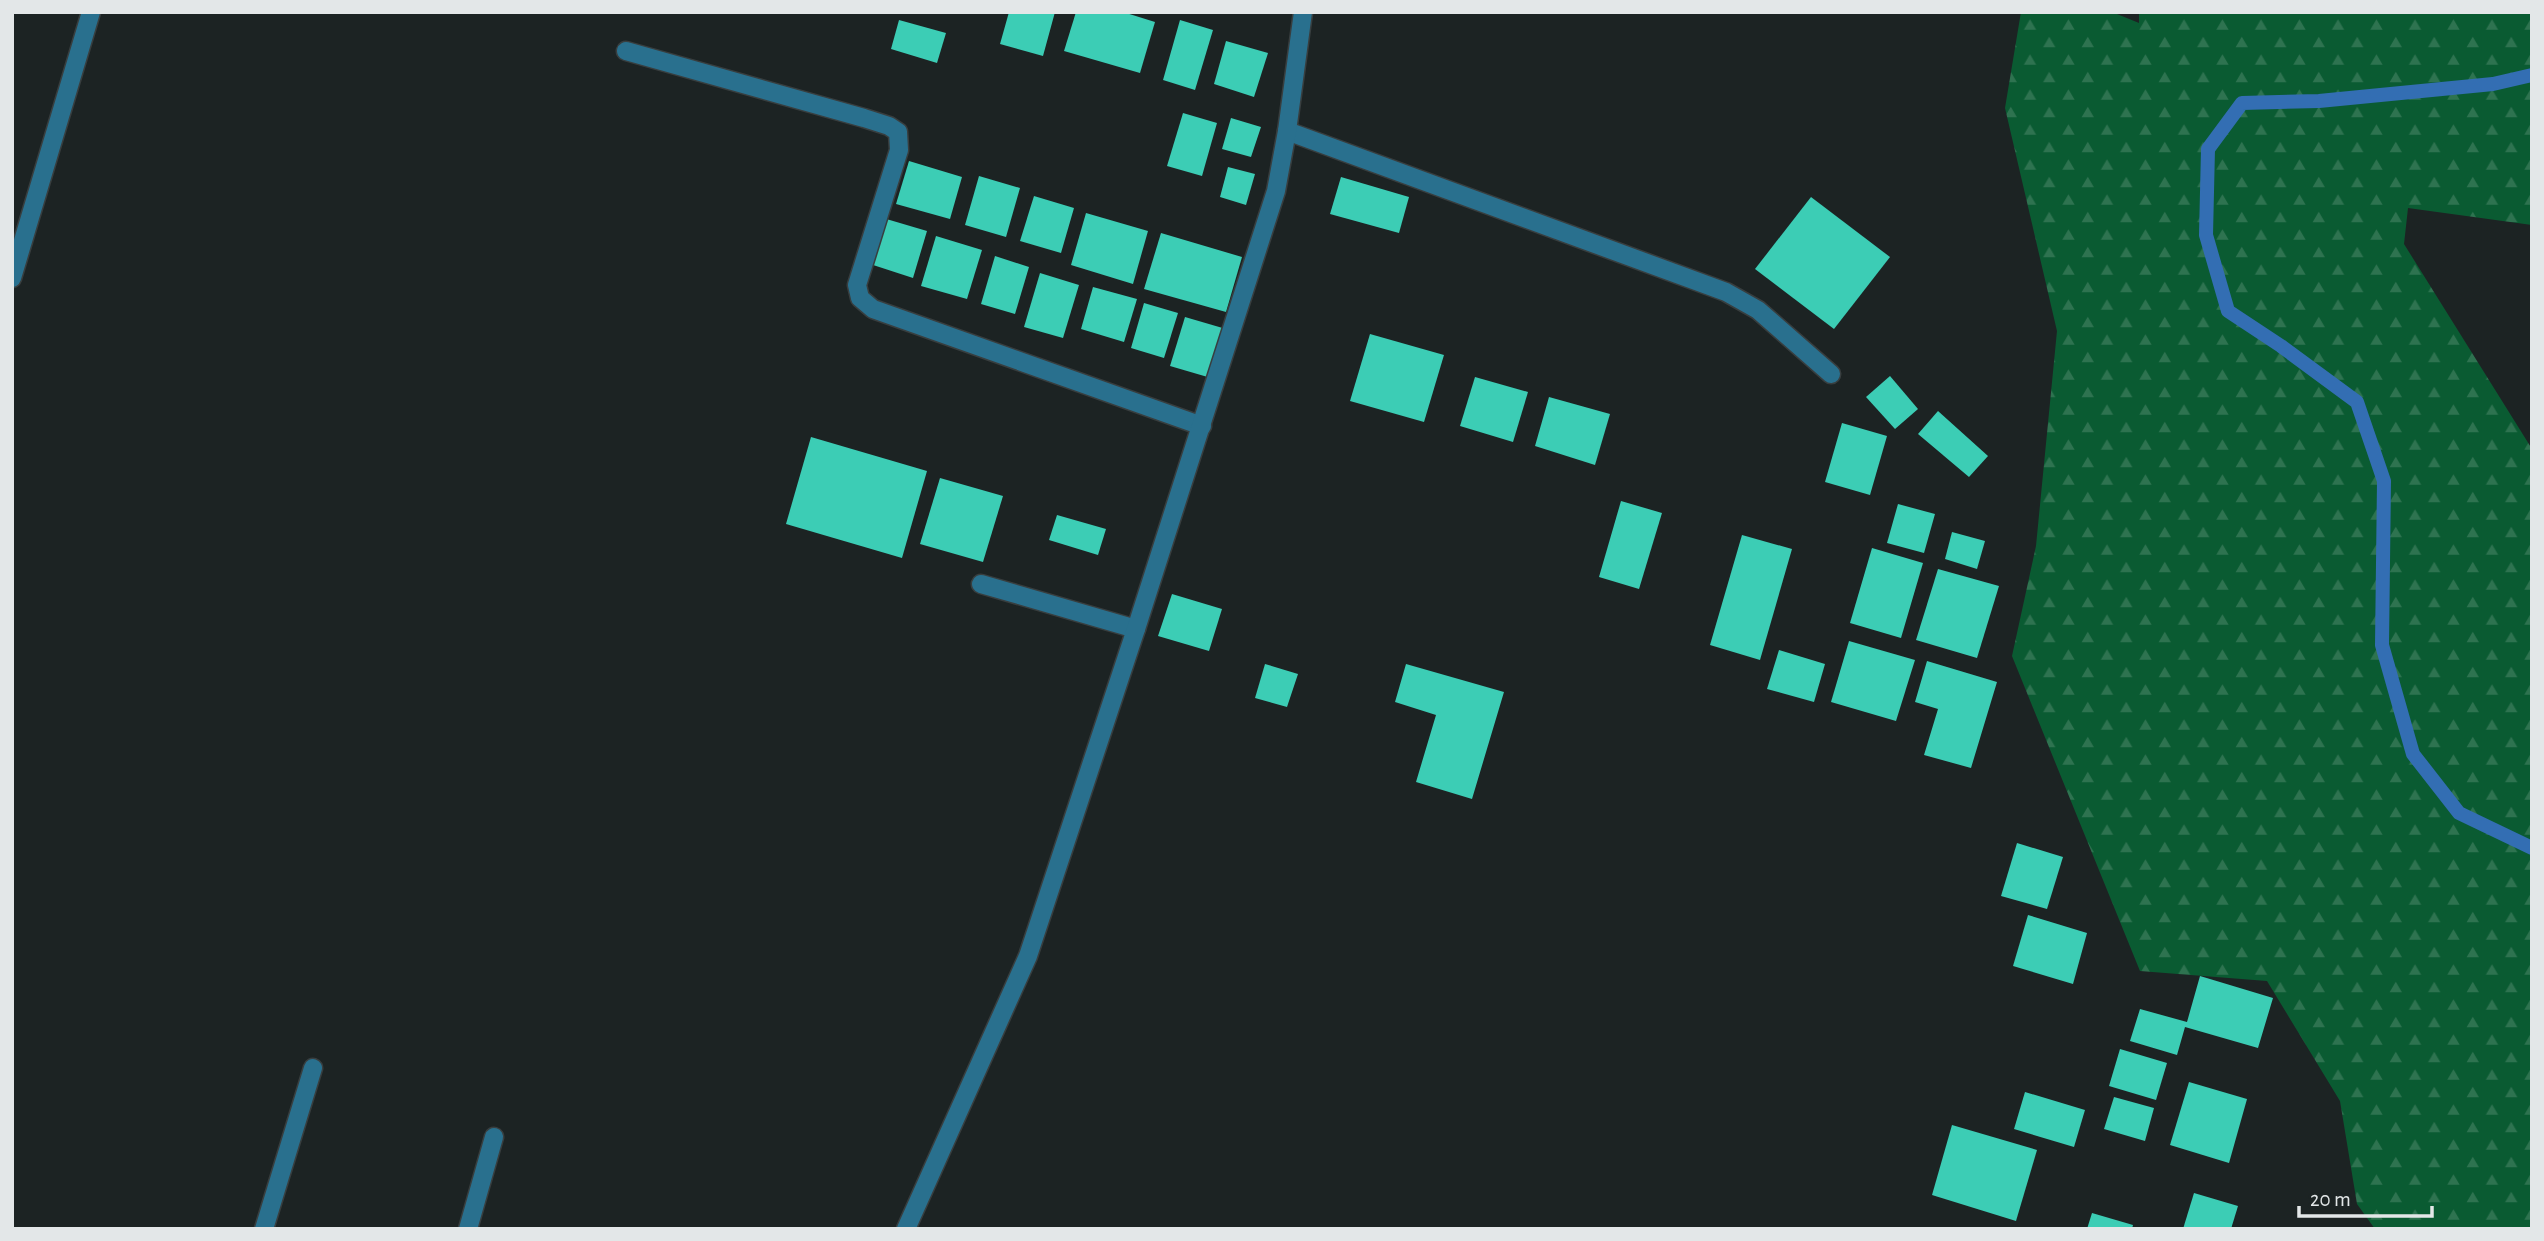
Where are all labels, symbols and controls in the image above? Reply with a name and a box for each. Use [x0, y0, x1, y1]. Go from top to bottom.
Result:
scale bar [2299, 1174, 2432, 1218]
text: 20 m [2310, 1189, 2351, 1210]

